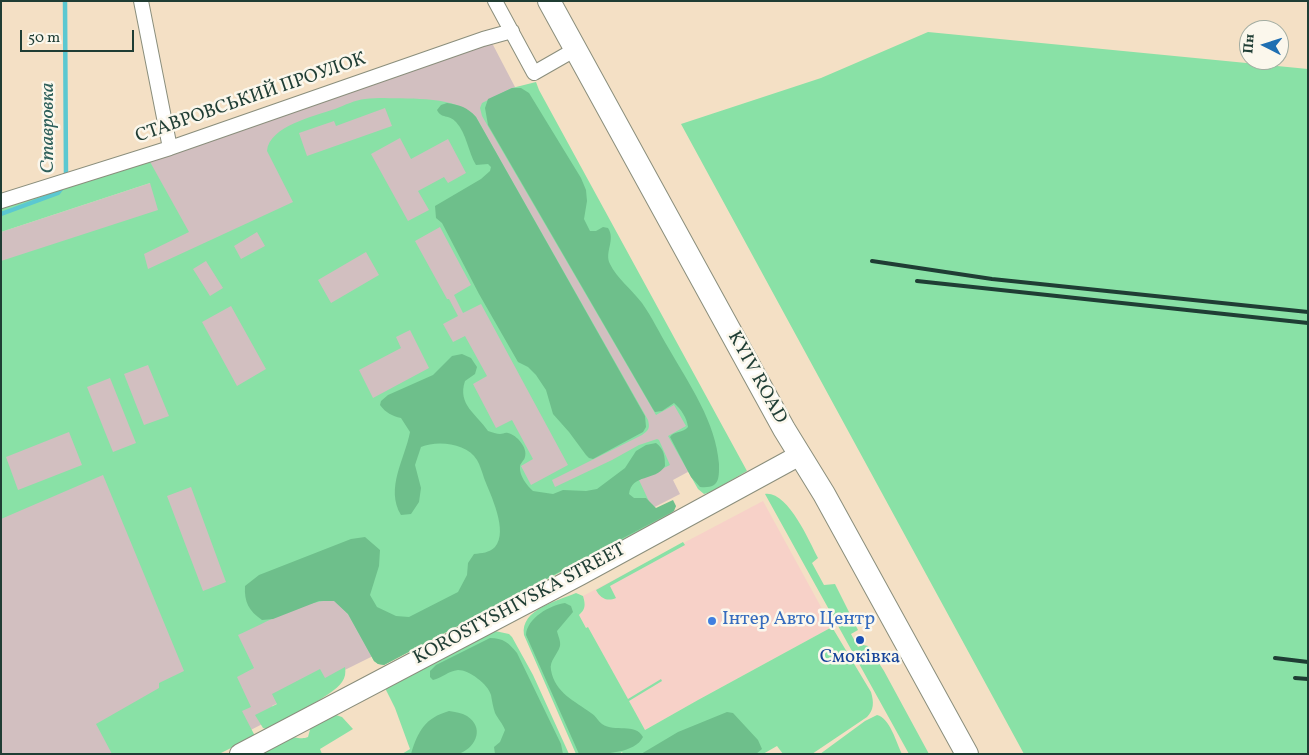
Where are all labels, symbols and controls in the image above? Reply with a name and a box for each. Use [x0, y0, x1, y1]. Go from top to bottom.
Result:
scale bar [22, 20, 136, 52]
north arrow [1239, 20, 1289, 70]
text: 50 m [28, 28, 60, 49]
text: Пн [1239, 33, 1260, 54]
street label: СТАВРОВСЬКИЙ ПРОУЛОК [133, 49, 369, 149]
water label: Ставровка [37, 83, 61, 173]
street label: KYIV ROAD [721, 328, 791, 428]
street label: KOROSTYSHIVSKA STREET [410, 539, 630, 671]
place label: Інтер Авто Центр [722, 610, 875, 632]
marker: Інтер Авто Центр [706, 615, 718, 627]
marker: Смоківка [854, 634, 866, 646]
place label: Смоківка [820, 648, 900, 670]

